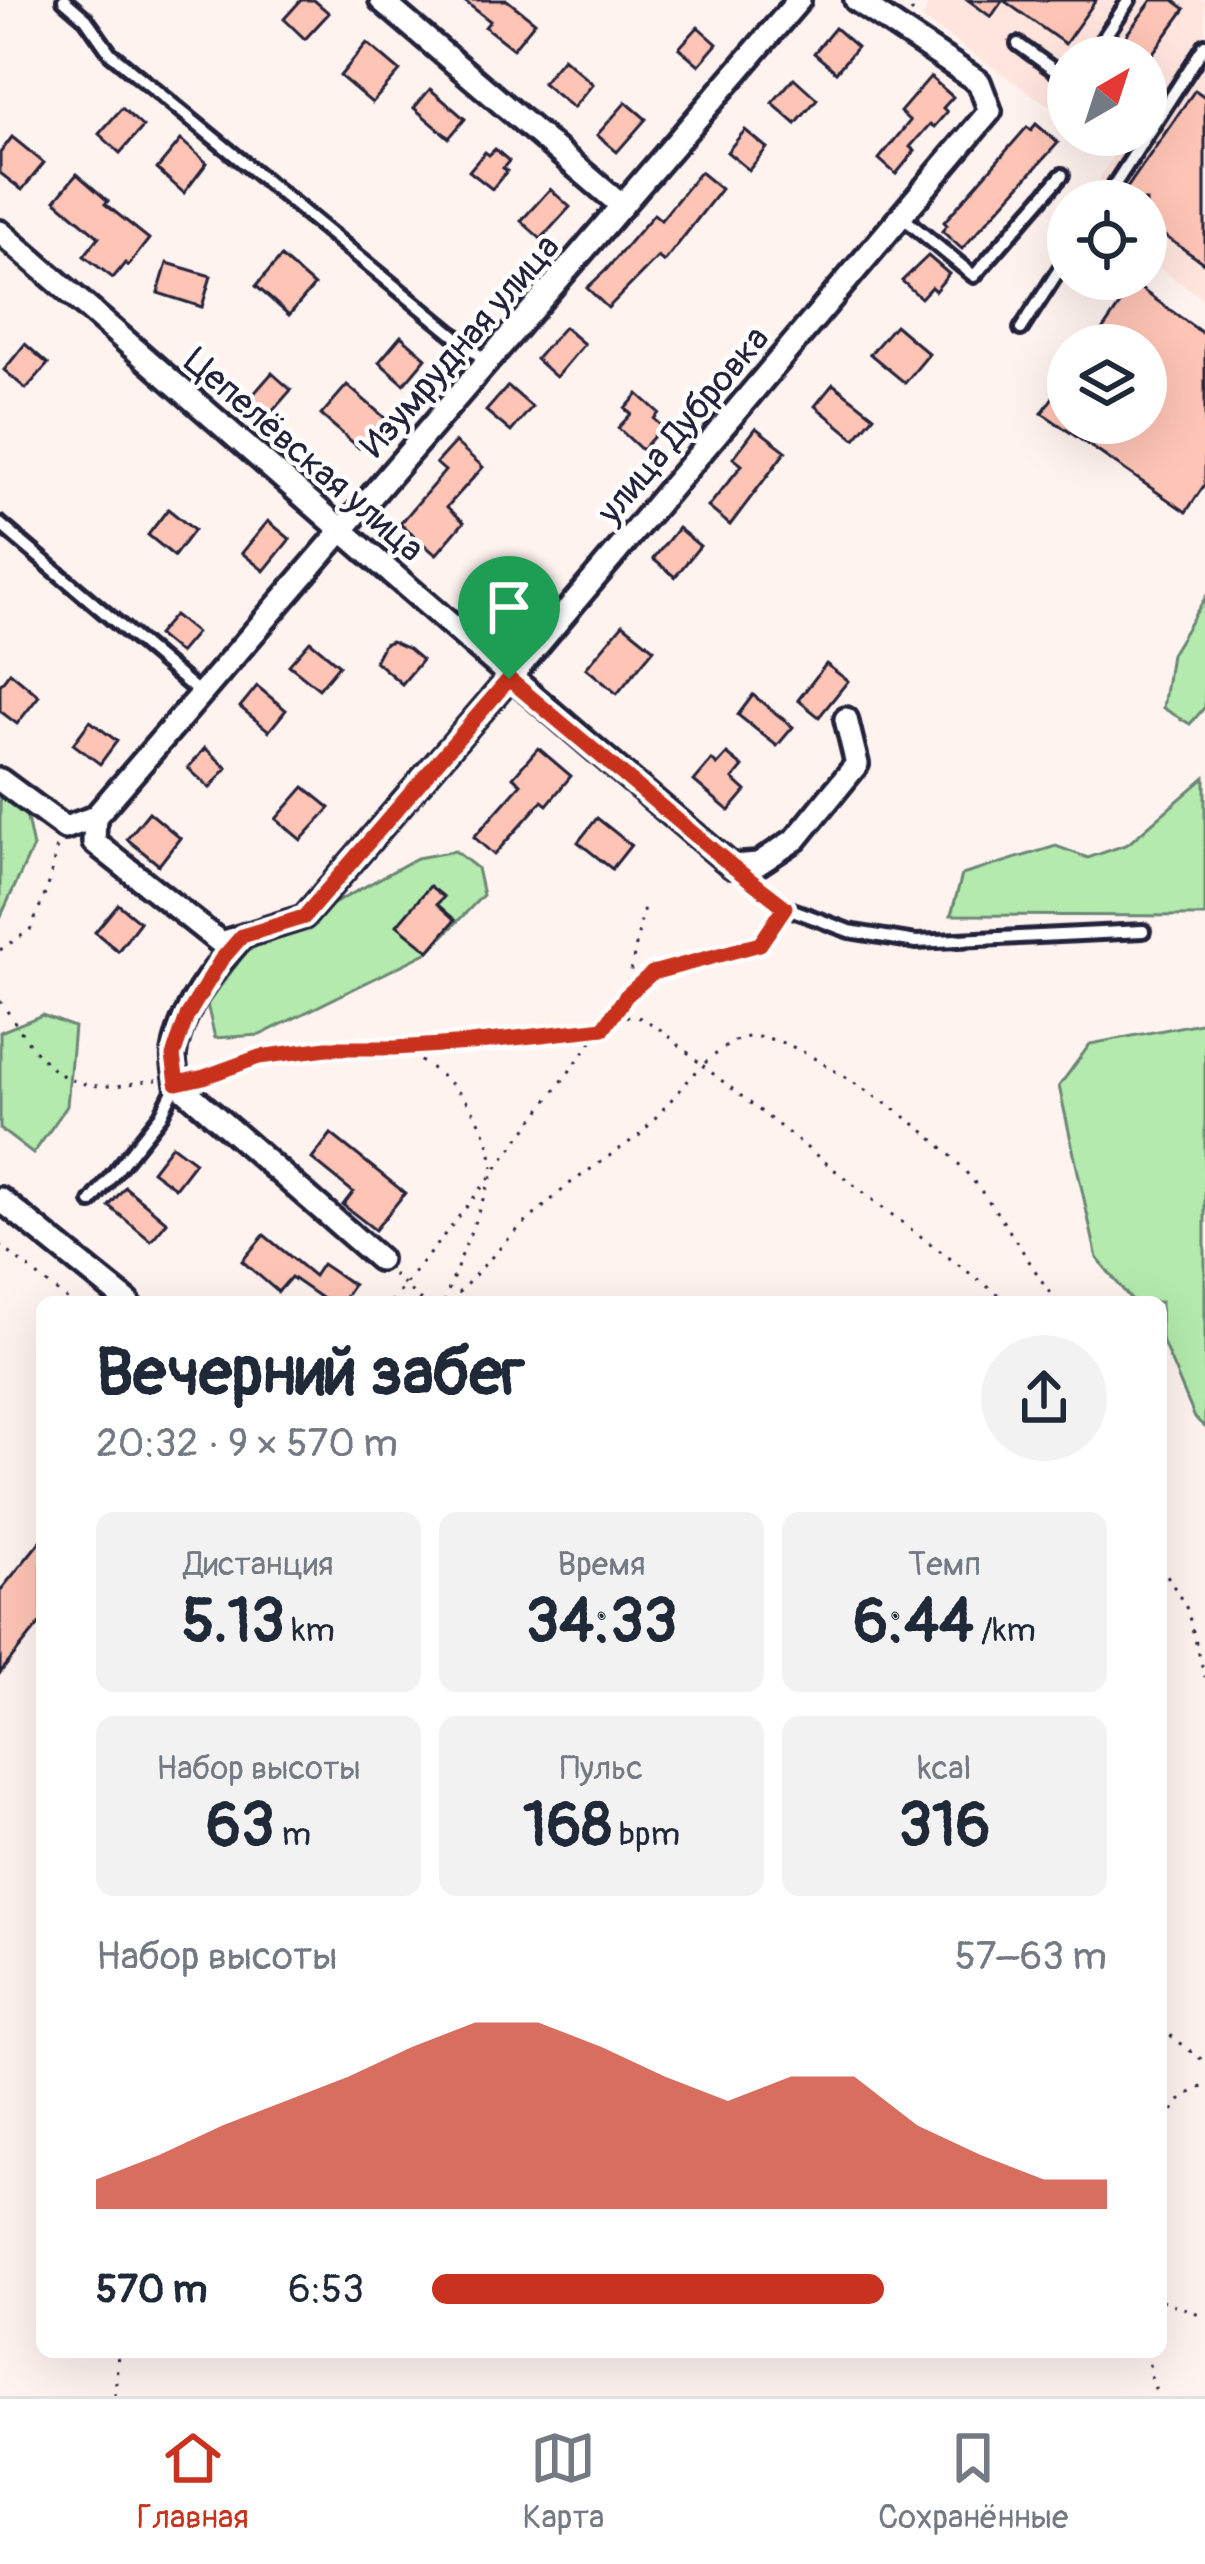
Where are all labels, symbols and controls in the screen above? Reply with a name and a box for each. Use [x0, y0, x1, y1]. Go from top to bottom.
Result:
north arrow [1047, 36, 1167, 156]
map controls [1047, 36, 1167, 444]
button: locate [1047, 180, 1167, 300]
street label: Изумрудная улица [351, 225, 569, 467]
street label: улица Дубровка [587, 317, 779, 534]
button: layers [1047, 324, 1167, 444]
street label: Цепелёвская улица [175, 339, 433, 572]
pin [458, 556, 560, 679]
icon: arrive [476, 574, 542, 640]
text: Вечерний забег [96, 1332, 525, 1415]
button: share [981, 1335, 1107, 1461]
text: 20:32 · 9 × 570 m [96, 1419, 398, 1468]
text: Дистанция [184, 1544, 333, 1585]
text: Время [558, 1544, 645, 1585]
text: Темп [908, 1544, 981, 1585]
text: 5.13 [182, 1585, 285, 1660]
text: 34:33 [526, 1585, 677, 1660]
text: 6:44 [853, 1585, 974, 1660]
text: km [285, 1610, 335, 1651]
text: /km [974, 1610, 1036, 1651]
text: Набор высоты [156, 1748, 361, 1789]
text: Пульс [560, 1748, 643, 1789]
text: kcal [918, 1748, 971, 1789]
text: 63 [206, 1789, 274, 1864]
text: 168 [523, 1789, 612, 1864]
text: 316 [899, 1789, 990, 1864]
text: m [274, 1814, 311, 1855]
text: bpm [612, 1814, 680, 1855]
text: Набор высоты [96, 1932, 338, 1981]
text: 57–63 m [955, 1932, 1107, 1981]
text: 570 m [96, 2265, 208, 2314]
text: 6:53 [288, 2265, 364, 2314]
tab: Главная [137, 2425, 249, 2538]
tab: Карта [523, 2425, 604, 2538]
tab: Сохранённые [878, 2425, 1068, 2538]

